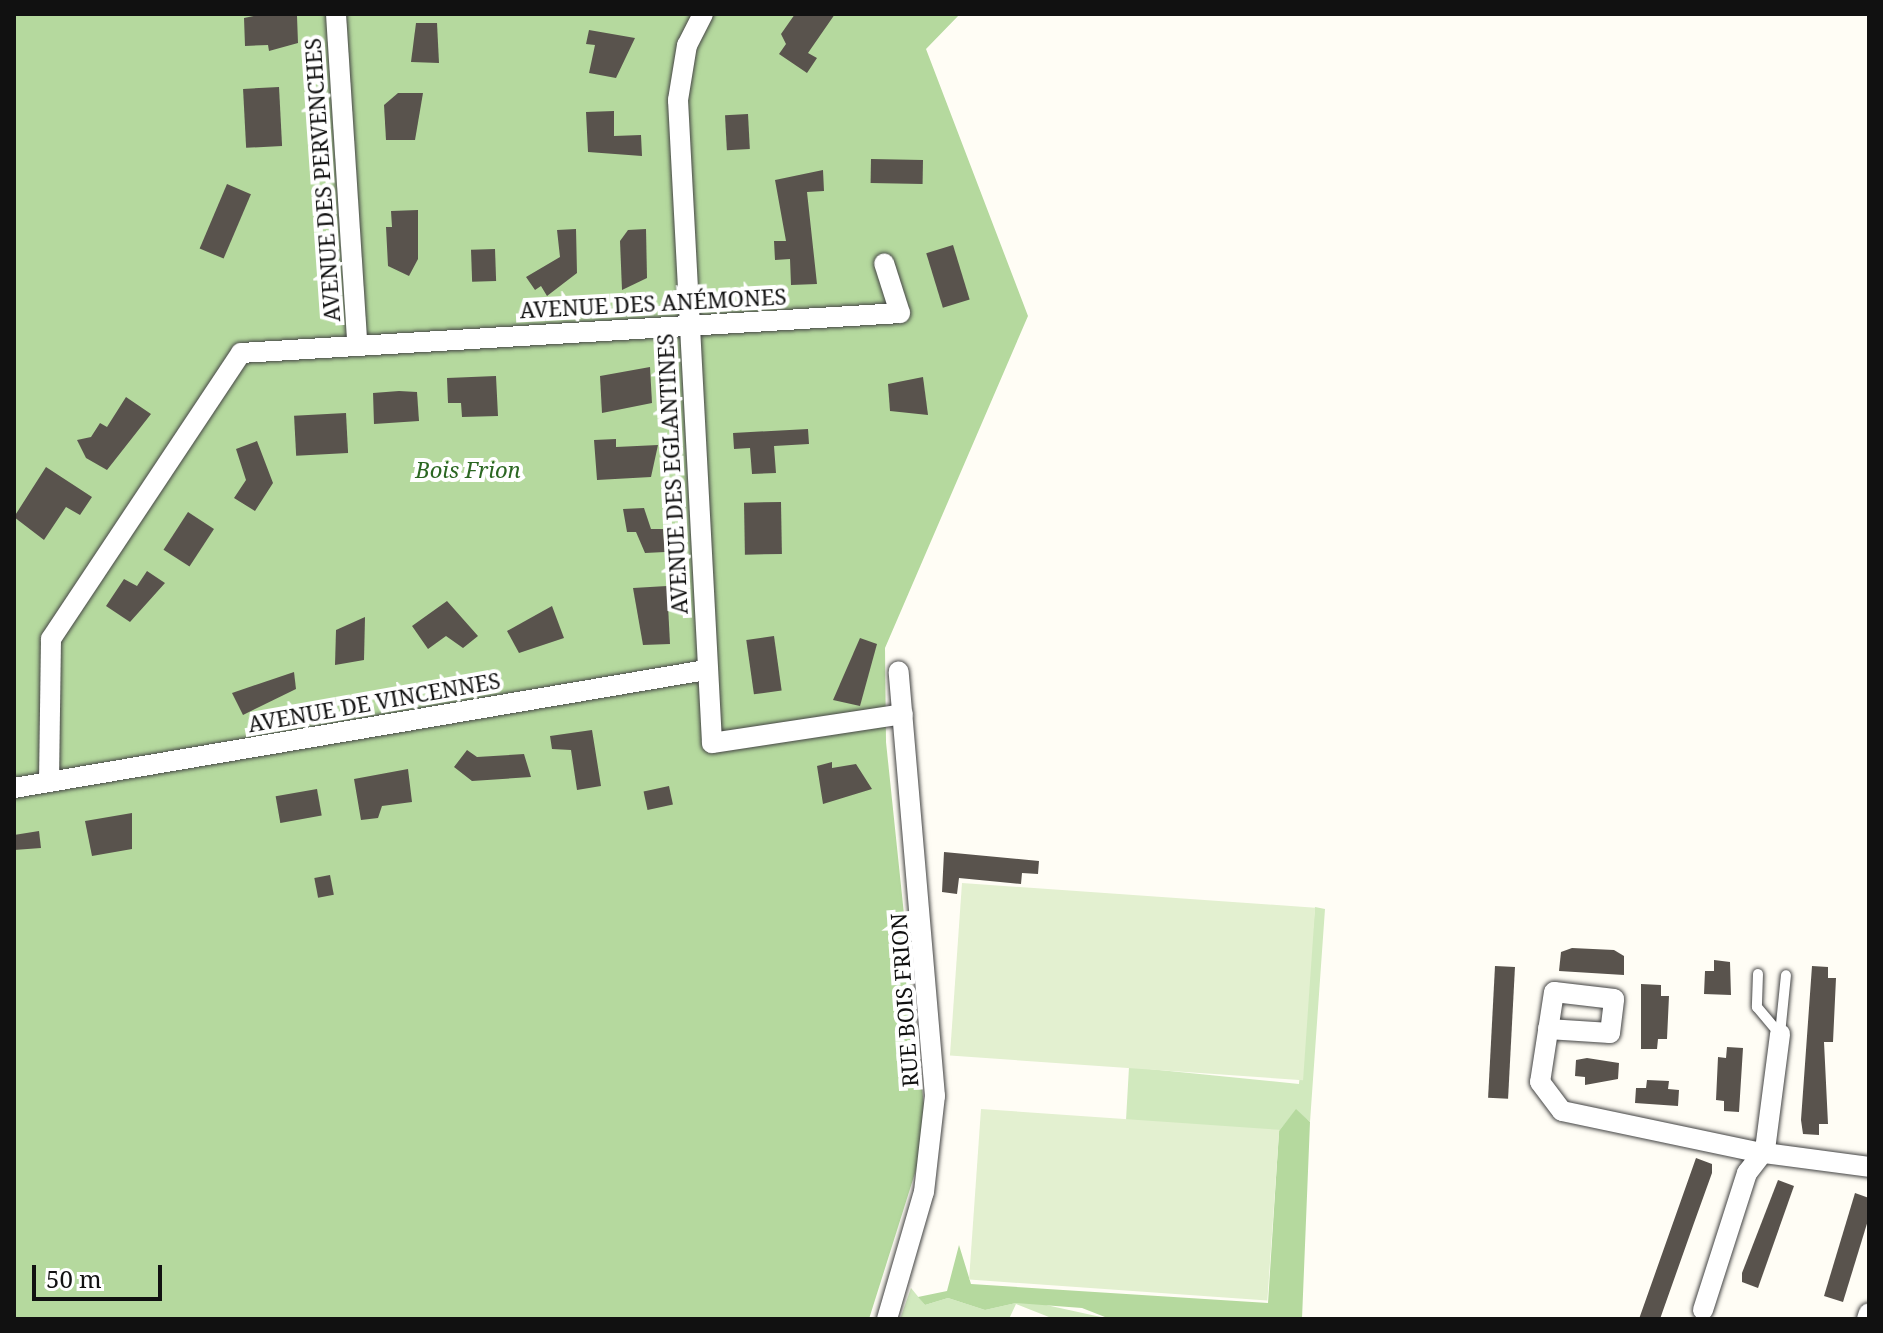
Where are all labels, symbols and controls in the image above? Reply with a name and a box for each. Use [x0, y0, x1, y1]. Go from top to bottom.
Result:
street label: AVENUE DES PERVENCHES [299, 37, 345, 323]
street label: AVENUE DES ANÉMONES [519, 283, 787, 323]
street label: AVENUE DES EGLANTINES [651, 333, 693, 615]
park label: Bois Frion [415, 457, 521, 483]
street label: AVENUE DE VINCENNES [246, 667, 502, 737]
street label: RUE BOIS FRION [885, 912, 923, 1088]
scale bar [36, 1249, 166, 1299]
text: 50 m [46, 1262, 102, 1295]

